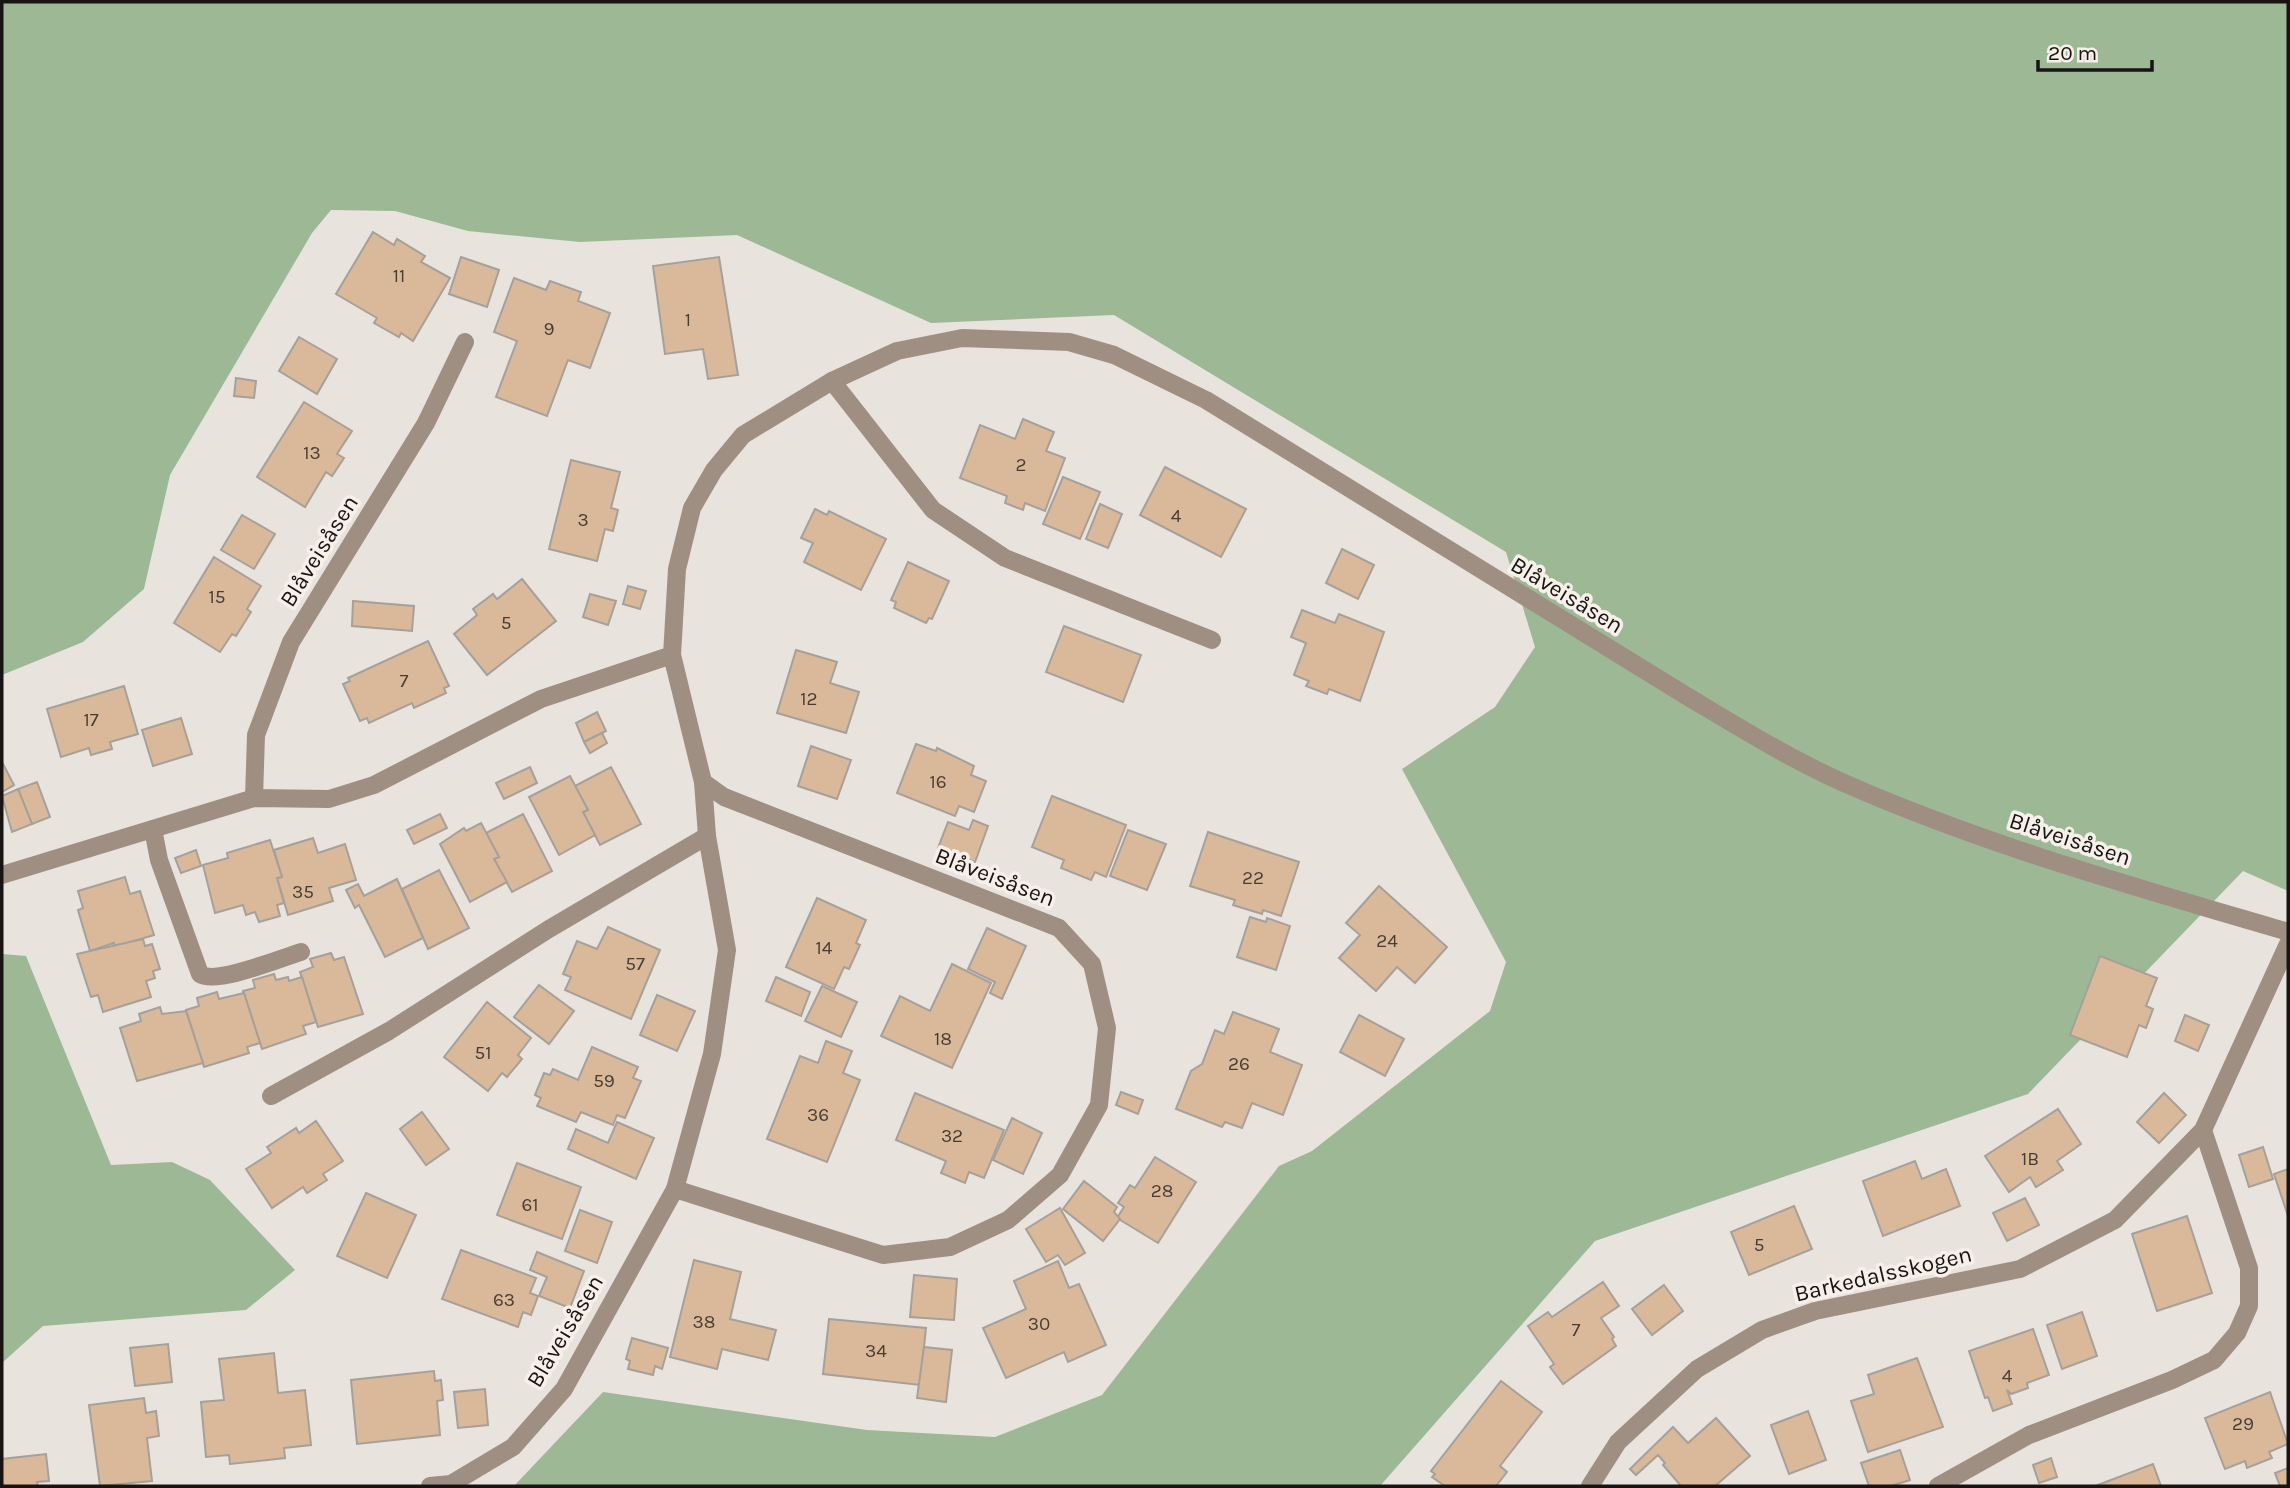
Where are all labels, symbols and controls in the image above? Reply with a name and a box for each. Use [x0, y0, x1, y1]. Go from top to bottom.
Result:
scale bar [2038, 28, 2152, 72]
text: 20 m [2048, 41, 2097, 65]
house number: 11 [393, 265, 405, 287]
house number: 1 [685, 309, 691, 331]
house number: 9 [543, 318, 555, 340]
house number: 13 [303, 442, 321, 464]
house number: 2 [1015, 454, 1027, 476]
street label: Blåveisåsen [274, 490, 364, 612]
house number: 4 [1171, 505, 1182, 527]
house number: 3 [577, 509, 589, 531]
street label: Blåveisåsen [1506, 551, 1628, 639]
house number: 15 [208, 586, 226, 608]
house number: 5 [501, 612, 511, 634]
house number: 7 [400, 670, 409, 692]
house number: 12 [800, 688, 818, 710]
house number: 17 [83, 709, 99, 731]
house number: 16 [929, 771, 947, 793]
street label: Blåveisåsen [2006, 807, 2134, 871]
street label: Blåveisåsen [931, 842, 1059, 912]
house number: 22 [1242, 867, 1264, 889]
house number: 35 [292, 881, 314, 903]
house number: 24 [1376, 930, 1398, 952]
house number: 14 [816, 937, 833, 959]
house number: 57 [625, 953, 645, 975]
house number: 18 [934, 1028, 952, 1050]
house number: 51 [474, 1042, 492, 1064]
house number: 26 [1228, 1053, 1250, 1075]
house number: 59 [593, 1070, 615, 1092]
house number: 36 [807, 1104, 829, 1126]
house number: 32 [941, 1125, 963, 1147]
house number: 1B [2021, 1148, 2039, 1170]
house number: 28 [1151, 1180, 1173, 1202]
house number: 61 [521, 1194, 539, 1216]
house number: 5 [1754, 1234, 1764, 1256]
street label: Barkedalsskogen [1792, 1240, 1974, 1308]
street label: Blåveisåsen [521, 1270, 609, 1392]
house number: 63 [493, 1289, 515, 1311]
house number: 38 [693, 1311, 715, 1333]
house number: 30 [1028, 1313, 1050, 1335]
house number: 7 [1572, 1319, 1581, 1341]
house number: 34 [865, 1340, 887, 1362]
house number: 4 [2002, 1365, 2013, 1387]
house number: 29 [2232, 1413, 2254, 1435]

